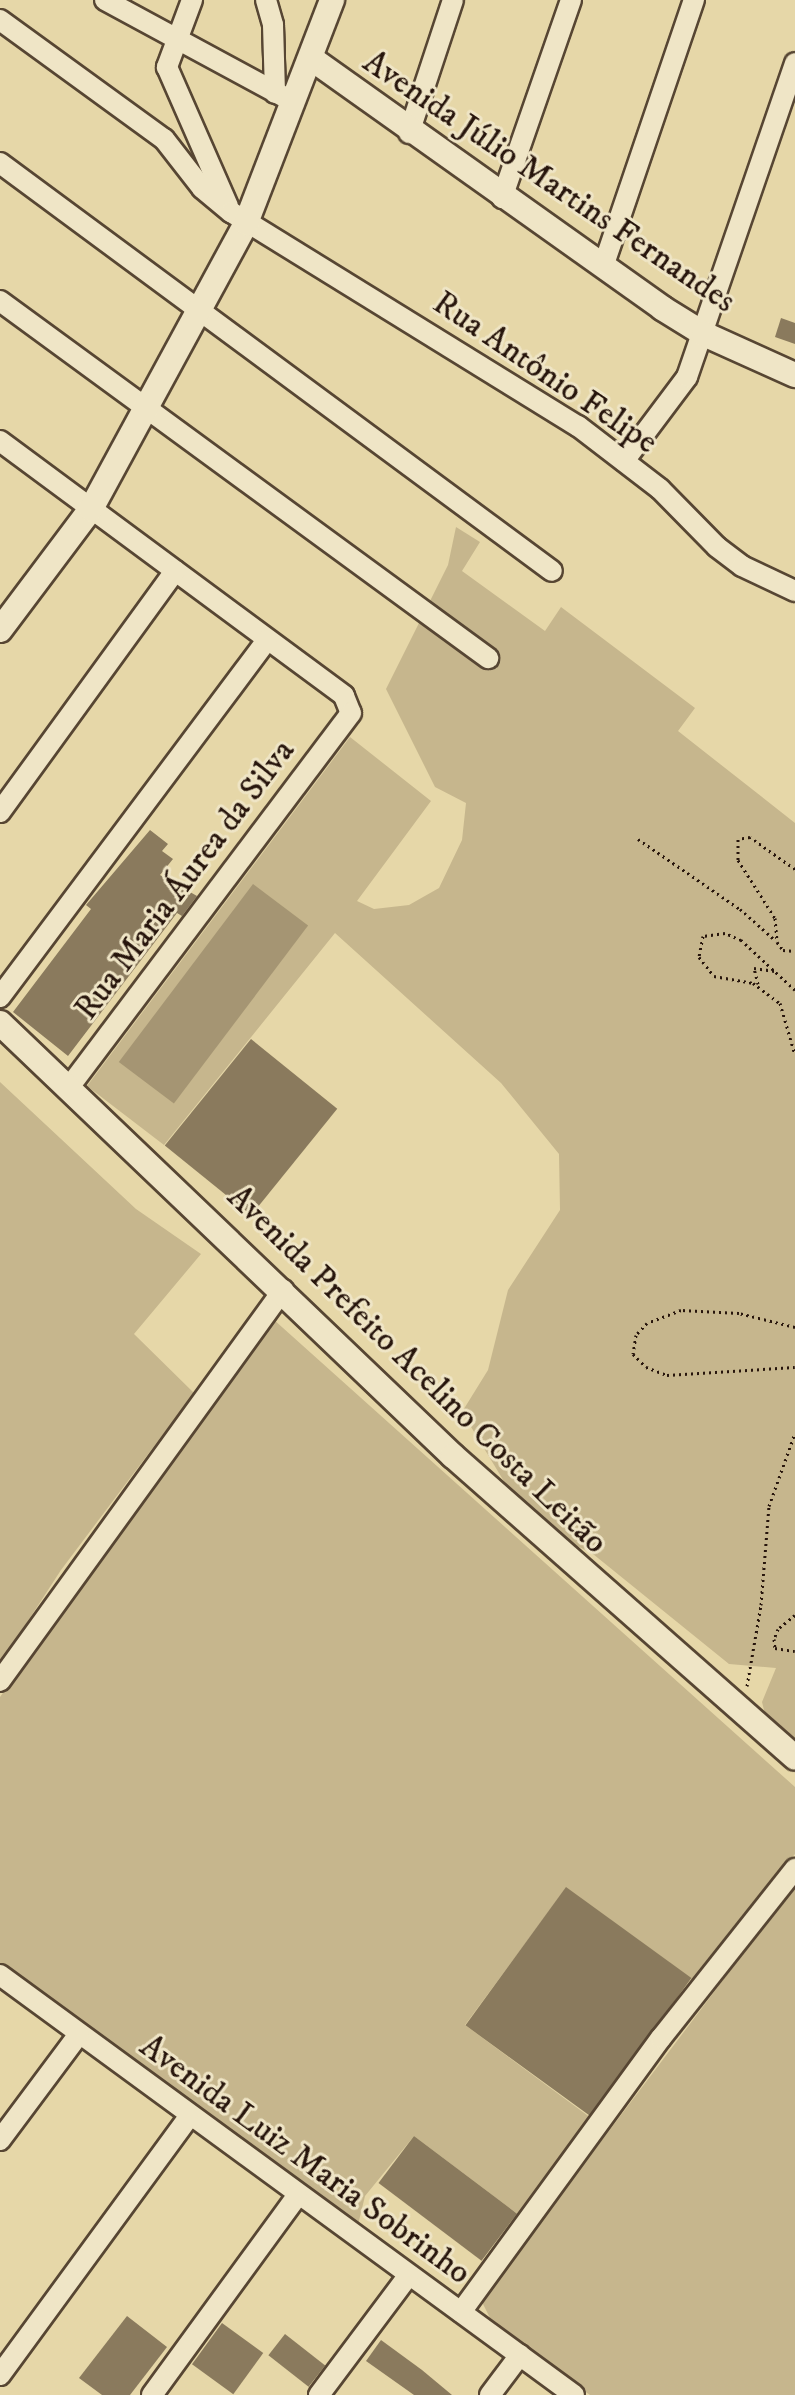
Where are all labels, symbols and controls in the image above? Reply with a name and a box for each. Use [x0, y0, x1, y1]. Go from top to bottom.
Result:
street label: Avenida Júlio Martins Fernandes [355, 42, 743, 322]
street label: Rua Antônio Felipe [425, 283, 665, 463]
street label: Rua Maria Áurea da Silva [66, 732, 304, 1028]
street label: Avenida Prefeito Acelino Costa Leitão [218, 1177, 616, 1563]
street label: Avenida Luiz Maria Sobrinho [132, 2026, 478, 2294]

